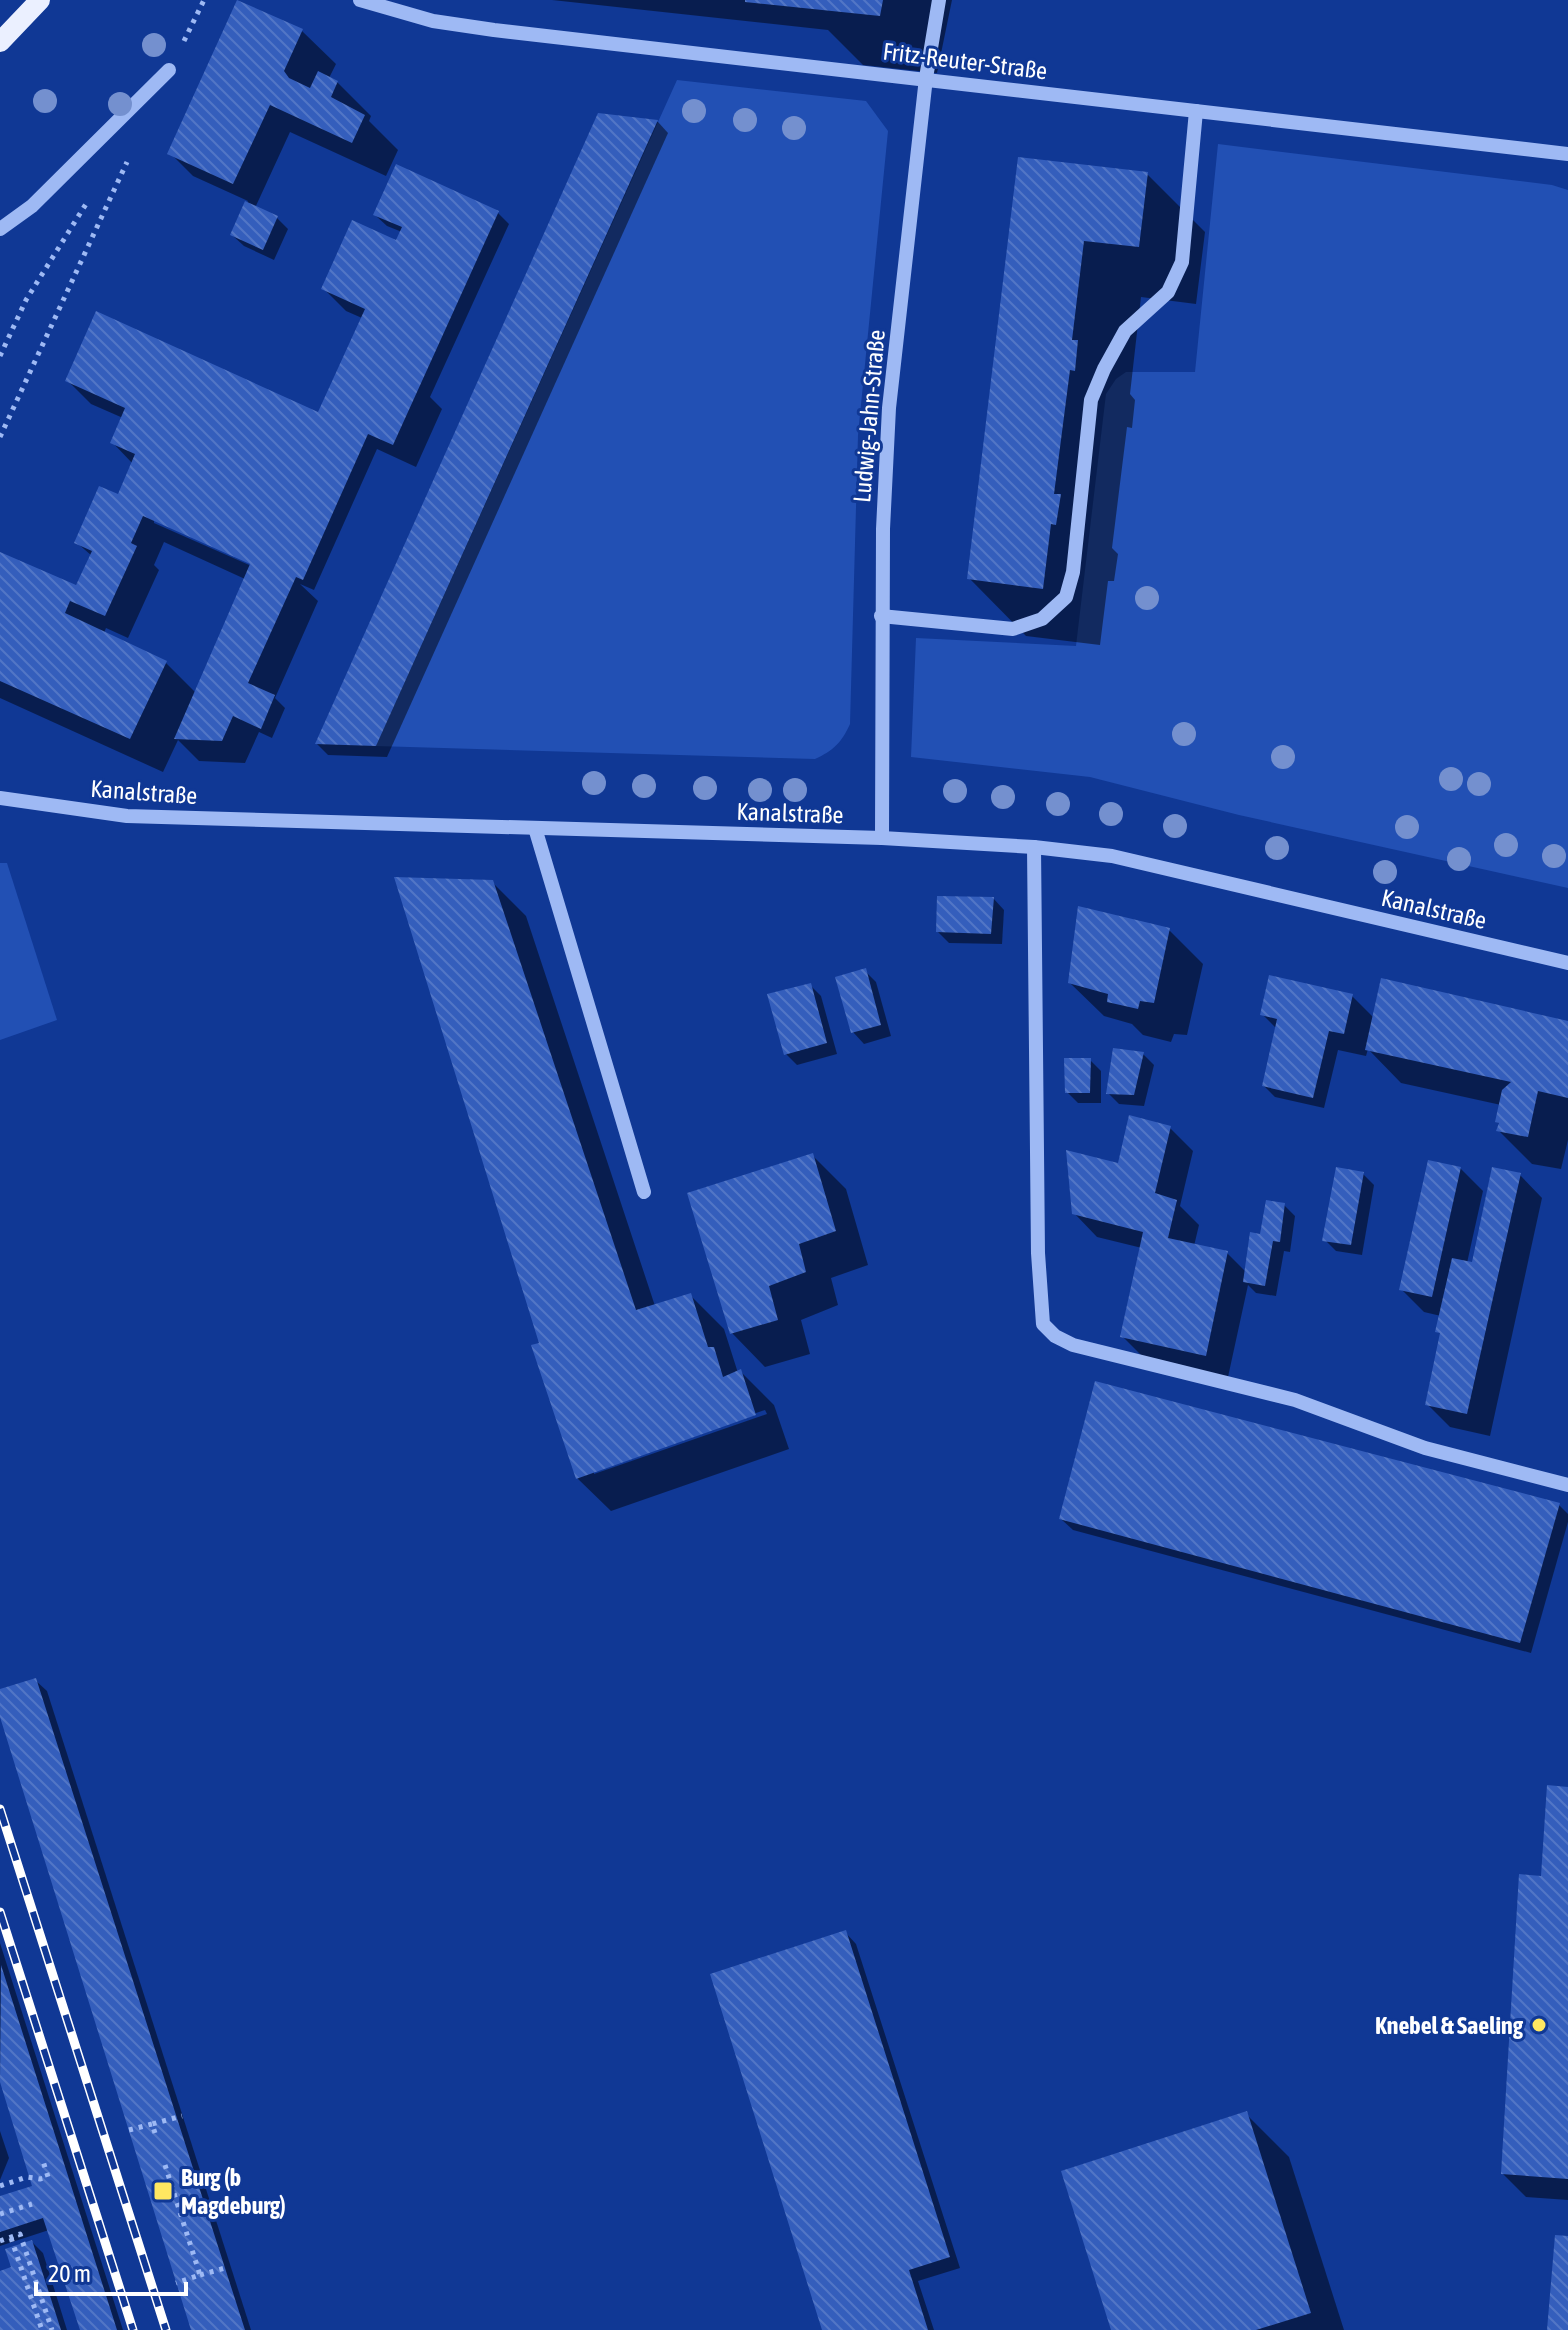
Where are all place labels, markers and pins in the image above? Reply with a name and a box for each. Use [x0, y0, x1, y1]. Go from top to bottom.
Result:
place label: Knebel & Saeling [1375, 2012, 1524, 2039]
marker: Knebel & Saeling [1530, 2016, 1548, 2034]
place label: Burg (b Magdeburg) [181, 2164, 286, 2219]
marker: Burg (b Magdeburg) [152, 2180, 174, 2202]

